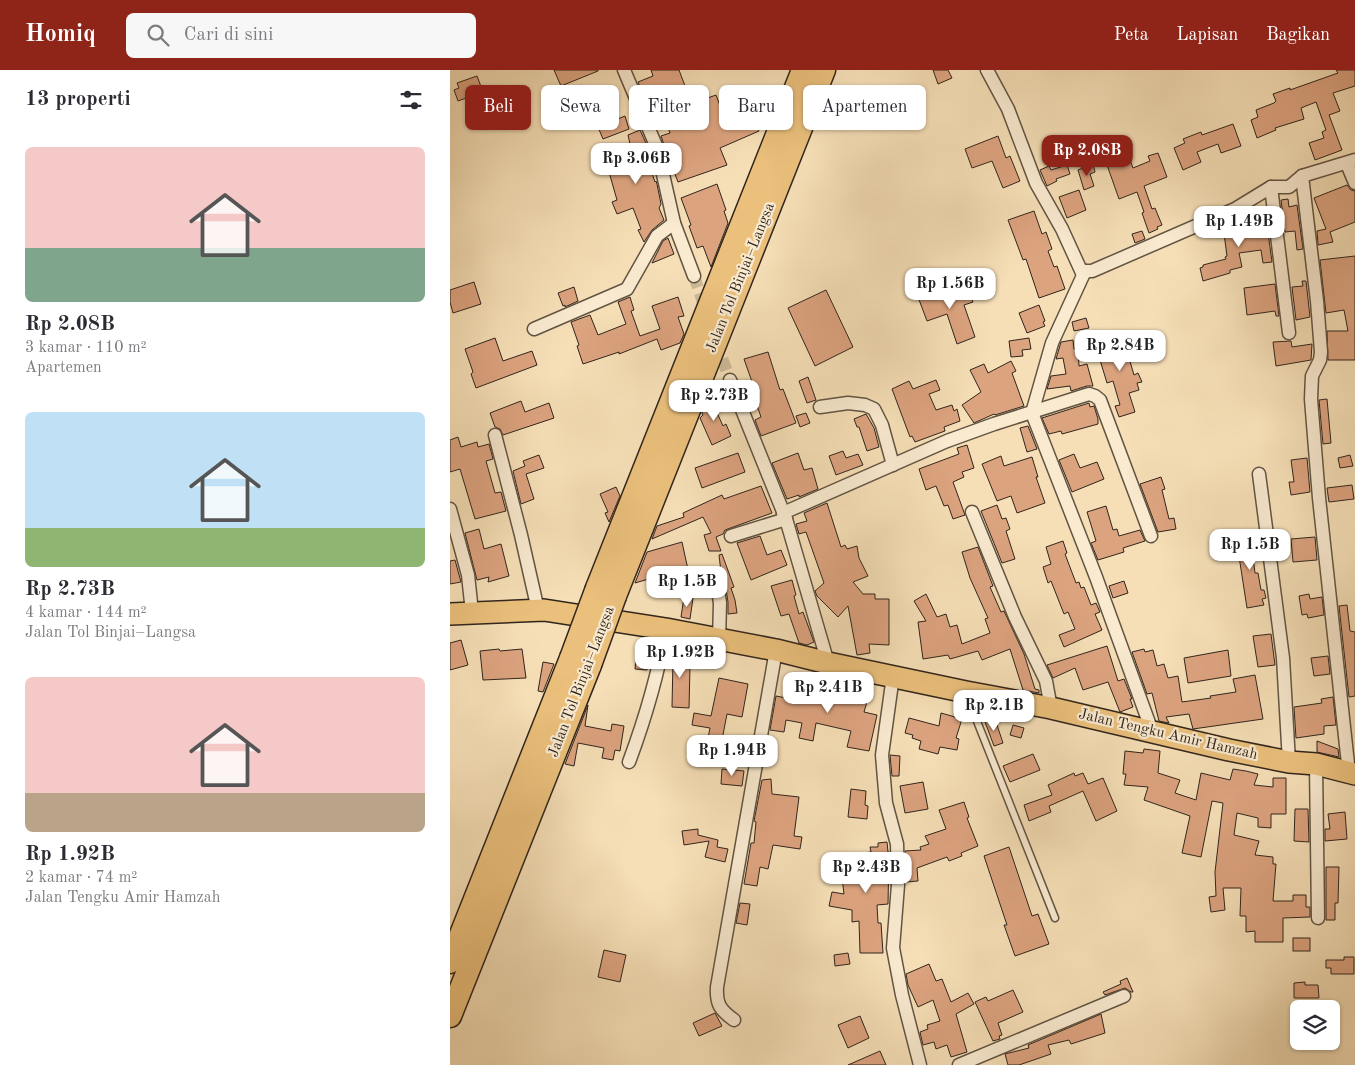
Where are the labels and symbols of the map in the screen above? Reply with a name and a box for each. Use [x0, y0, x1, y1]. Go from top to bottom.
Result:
pin: Rp 2.08B [1035, 134, 1139, 177]
pin: Rp 3.06B [584, 142, 688, 185]
street label: Jalan Tol Binjai–Langsa [704, 200, 778, 355]
pin: Rp 1.49B [1187, 206, 1291, 248]
pin: Rp 1.56B [898, 268, 1002, 310]
pin: Rp 2.84B [1068, 330, 1172, 372]
pin: Rp 2.73B [662, 380, 766, 422]
pin: Rp 1.5B [1204, 528, 1296, 571]
pin: Rp 1.5B [641, 566, 733, 608]
street label: Jalan Tol Binjai–Langsa [546, 604, 618, 760]
pin: Rp 1.92B [628, 636, 732, 679]
pin: Rp 2.41B [776, 672, 880, 714]
pin: Rp 2.1B [948, 690, 1040, 732]
street label: Jalan Tengku Amir Hamzah [1077, 707, 1259, 763]
pin: Rp 1.94B [680, 734, 784, 777]
pin: Rp 2.43B [814, 852, 918, 894]

